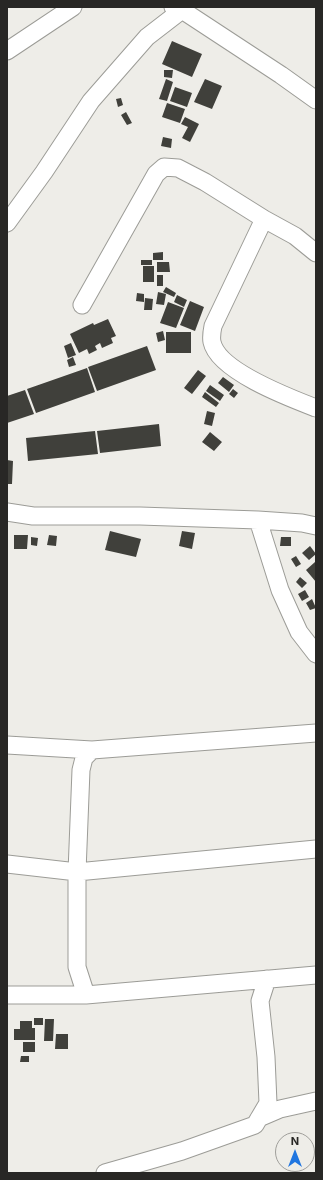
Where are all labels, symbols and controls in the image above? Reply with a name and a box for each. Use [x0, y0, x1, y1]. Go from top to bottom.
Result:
north arrow [275, 1132, 315, 1172]
text: N [291, 1134, 299, 1148]

